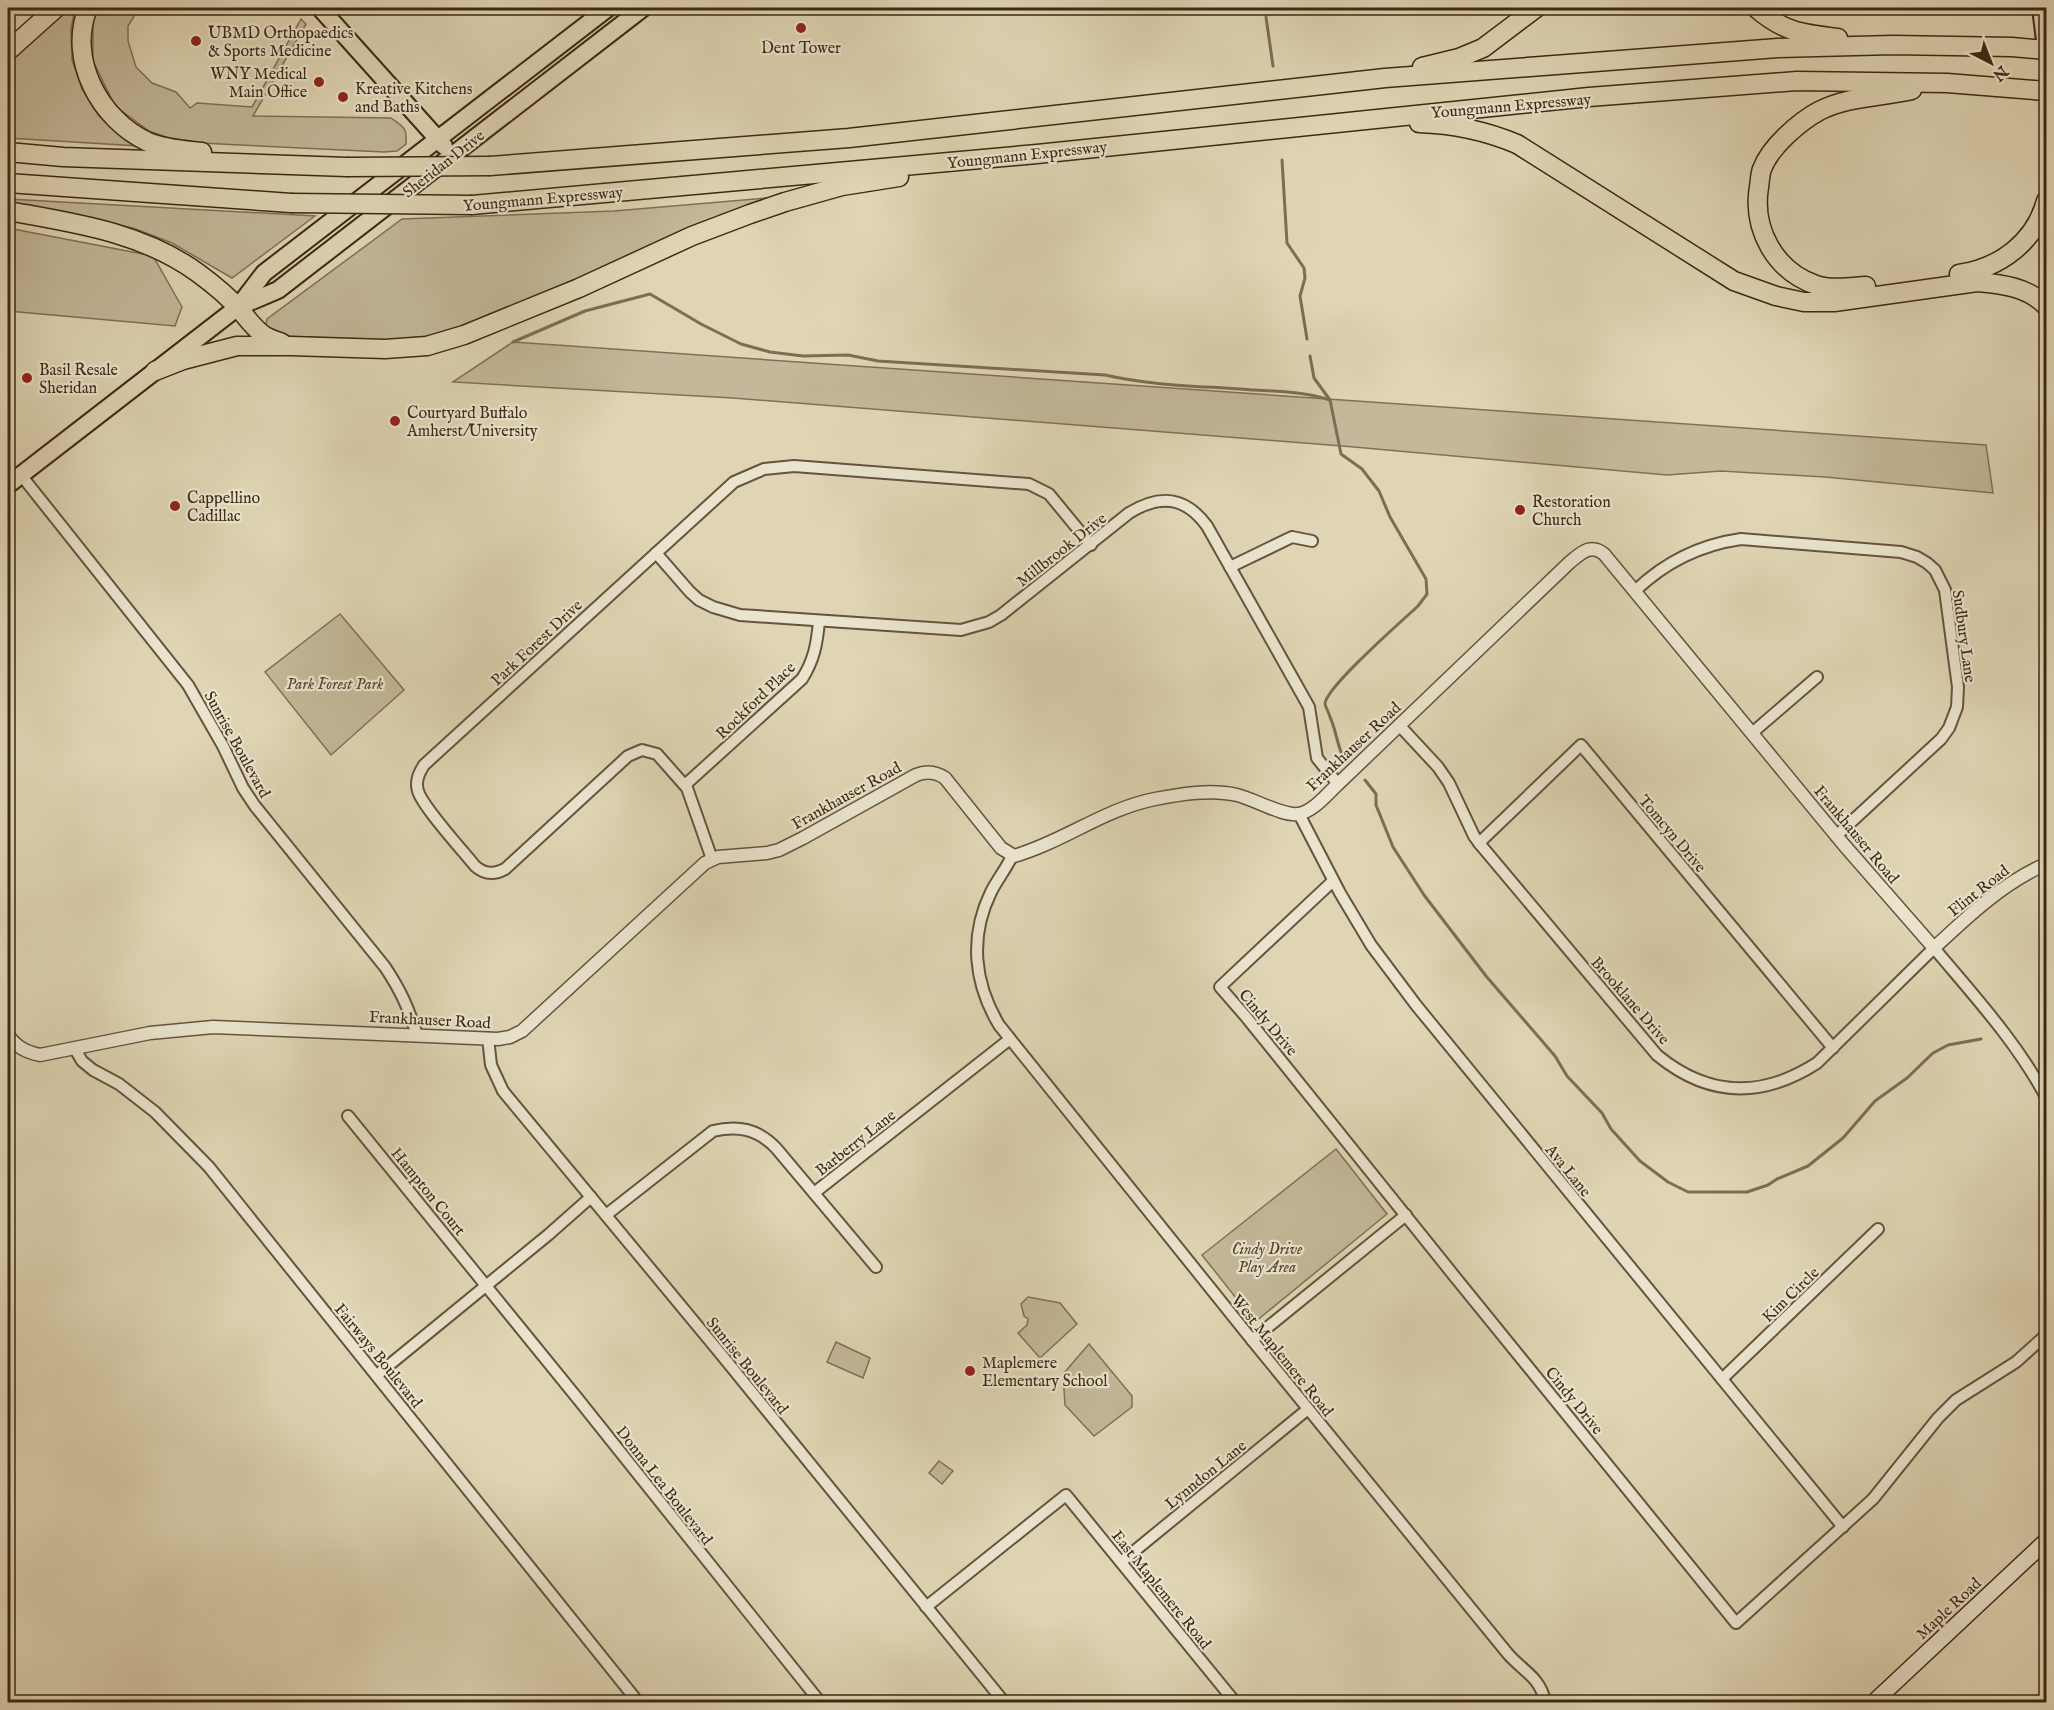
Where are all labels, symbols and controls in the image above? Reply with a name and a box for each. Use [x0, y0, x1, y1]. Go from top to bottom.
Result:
marker: Dent Tower [794, 21, 808, 35]
place label: UBMD Orthopaedics & Sports Medicine [208, 24, 354, 62]
north arrow [1961, 33, 2021, 93]
marker: UBMD Orthopaedics & Sports Medicine [189, 34, 203, 48]
place label: Dent Tower [761, 39, 841, 59]
text: N [1988, 60, 2012, 85]
place label: WNY Medical Main Office [210, 65, 308, 103]
marker: WNY Medical Main Office [312, 75, 326, 89]
place label: Kreative Kitchens and Baths [355, 80, 473, 118]
marker: Kreative Kitchens and Baths [336, 90, 350, 104]
street label: Youngmann Expressway [1430, 90, 1592, 124]
street label: Sheridan Drive [399, 126, 489, 203]
street label: Youngmann Expressway [946, 138, 1108, 174]
street label: Youngmann Expressway [462, 183, 624, 217]
place label: Basil Resale Sheridan [39, 361, 118, 399]
marker: Basil Resale Sheridan [20, 371, 34, 385]
place label: Courtyard Buffalo Amherst/University [406, 404, 538, 442]
marker: Courtyard Buffalo Amherst/University [388, 414, 402, 428]
place label: Cappellino Cadillac [187, 489, 261, 527]
place label: Restoration Church [1532, 493, 1611, 531]
marker: Cappellino Cadillac [168, 499, 182, 513]
marker: Restoration Church [1513, 503, 1527, 517]
street label: Millbrook Drive [1013, 509, 1111, 592]
street label: Sudbury Lane [1947, 589, 1979, 684]
street label: Park Forest Drive [488, 596, 587, 691]
street label: Rockford Place [712, 658, 800, 744]
park label: Park Forest Park [287, 675, 384, 695]
street label: Sunrise Boulevard [199, 688, 274, 802]
street label: Frankhauser Road [1303, 698, 1406, 796]
street label: Frankhauser Road [789, 758, 906, 835]
street label: Frankhauser Road [1809, 782, 1903, 889]
street label: Tomcyn Drive [1633, 791, 1710, 877]
street label: Flint Road [1945, 861, 2014, 922]
street label: Brooklane Drive [1586, 953, 1673, 1049]
street label: Cindy Drive [1234, 986, 1301, 1061]
street label: Frankhauser Road [368, 1008, 492, 1034]
street label: Barberry Lane [812, 1106, 900, 1181]
street label: Ava Lane [1540, 1140, 1595, 1202]
street label: Hampton Court [386, 1144, 469, 1241]
park label: Cindy Drive Play Area [1232, 1240, 1303, 1278]
street label: Kim Circle [1759, 1263, 1824, 1328]
street label: West Maplemere Road [1226, 1291, 1337, 1422]
street label: Fairways Boulevard [329, 1300, 426, 1413]
street label: Sunrise Boulevard [701, 1314, 792, 1419]
place label: Maplemere Elementary School [982, 1354, 1108, 1392]
street label: Cindy Drive [1540, 1363, 1607, 1439]
marker: Maplemere Elementary School [963, 1364, 977, 1378]
street label: Donna Lea Boulevard [611, 1423, 716, 1550]
street label: Lynndon Lane [1161, 1437, 1251, 1515]
street label: East Maplemere Road [1106, 1527, 1215, 1654]
street label: Maple Road [1913, 1574, 1986, 1645]

